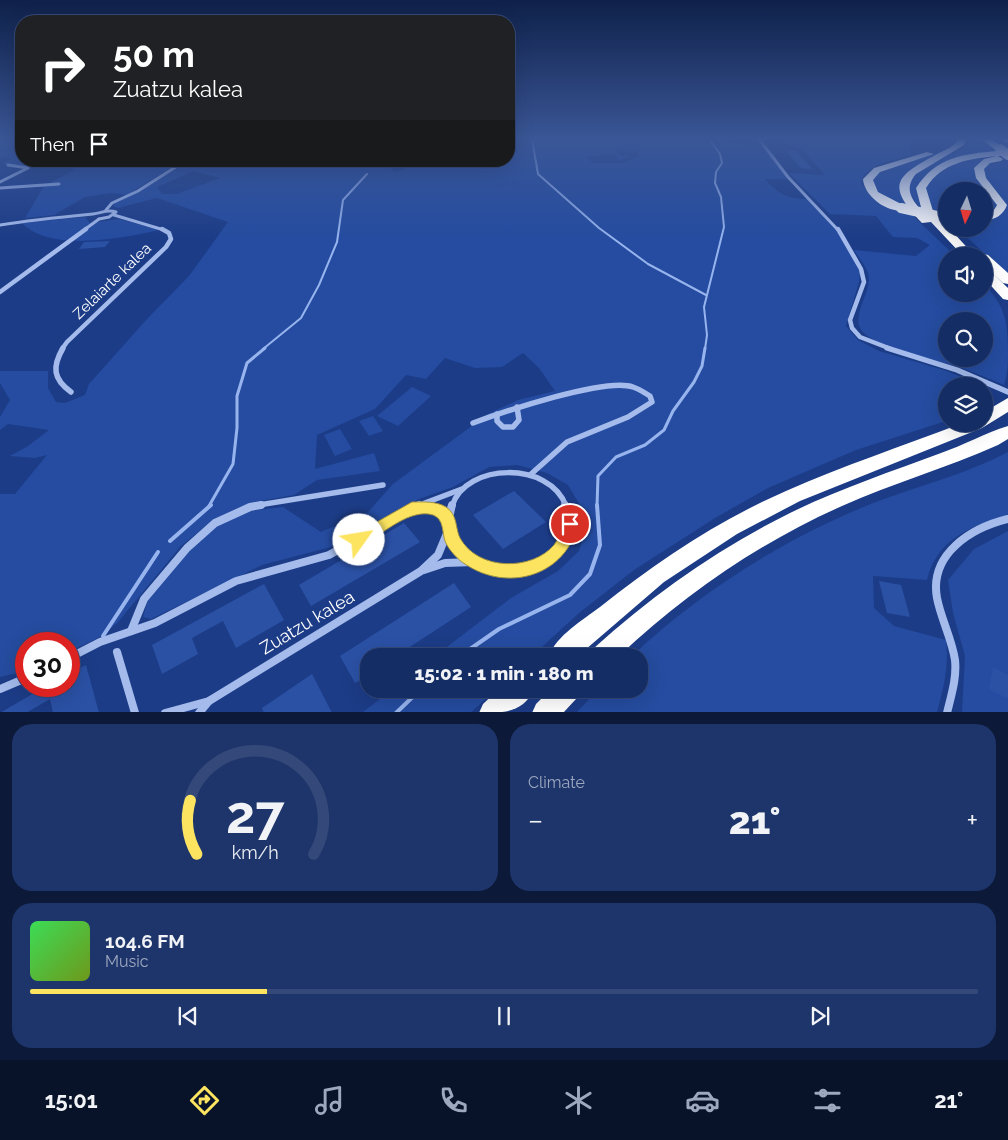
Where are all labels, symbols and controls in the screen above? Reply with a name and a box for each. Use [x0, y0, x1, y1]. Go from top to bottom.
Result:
text: 50 m [113, 34, 195, 75]
icon: right [30, 35, 95, 100]
text: Zuatzu kalea [113, 76, 243, 102]
icon: arrive [85, 130, 113, 158]
text: Then [30, 133, 75, 155]
north arrow [938, 182, 992, 238]
map controls [938, 182, 993, 432]
street label: Zelaiarte kalea [69, 239, 155, 323]
button: sound [938, 247, 993, 302]
button: search [938, 312, 993, 367]
button: layers [938, 377, 993, 432]
pin [549, 503, 591, 545]
icon: arrive [556, 510, 584, 538]
position arrow [332, 513, 384, 565]
street label: Zuatzu kalea [256, 586, 358, 658]
speed limit sign: 30 [15, 632, 80, 697]
text: 15:02 · 1 min · 180 m [414, 662, 594, 684]
text: Climate [528, 773, 585, 792]
text: 27 [226, 784, 285, 845]
text: 21° [729, 798, 781, 843]
text: − [528, 804, 543, 837]
text: + [966, 804, 978, 837]
text: km/h [231, 842, 279, 863]
text: 104.6 FM [105, 930, 185, 952]
text: Music [105, 952, 149, 971]
icon: previous [174, 1002, 202, 1030]
icon: pause [490, 1002, 518, 1030]
icon: next [806, 1002, 834, 1030]
icon: directions [187, 1083, 222, 1118]
icon: music [312, 1083, 347, 1118]
icon: phone [436, 1083, 471, 1118]
icon: climate [561, 1083, 596, 1118]
icon: car [685, 1083, 720, 1118]
icon: filters [810, 1083, 845, 1118]
text: 15:01 [45, 1087, 98, 1113]
text: 21° [934, 1087, 963, 1113]

